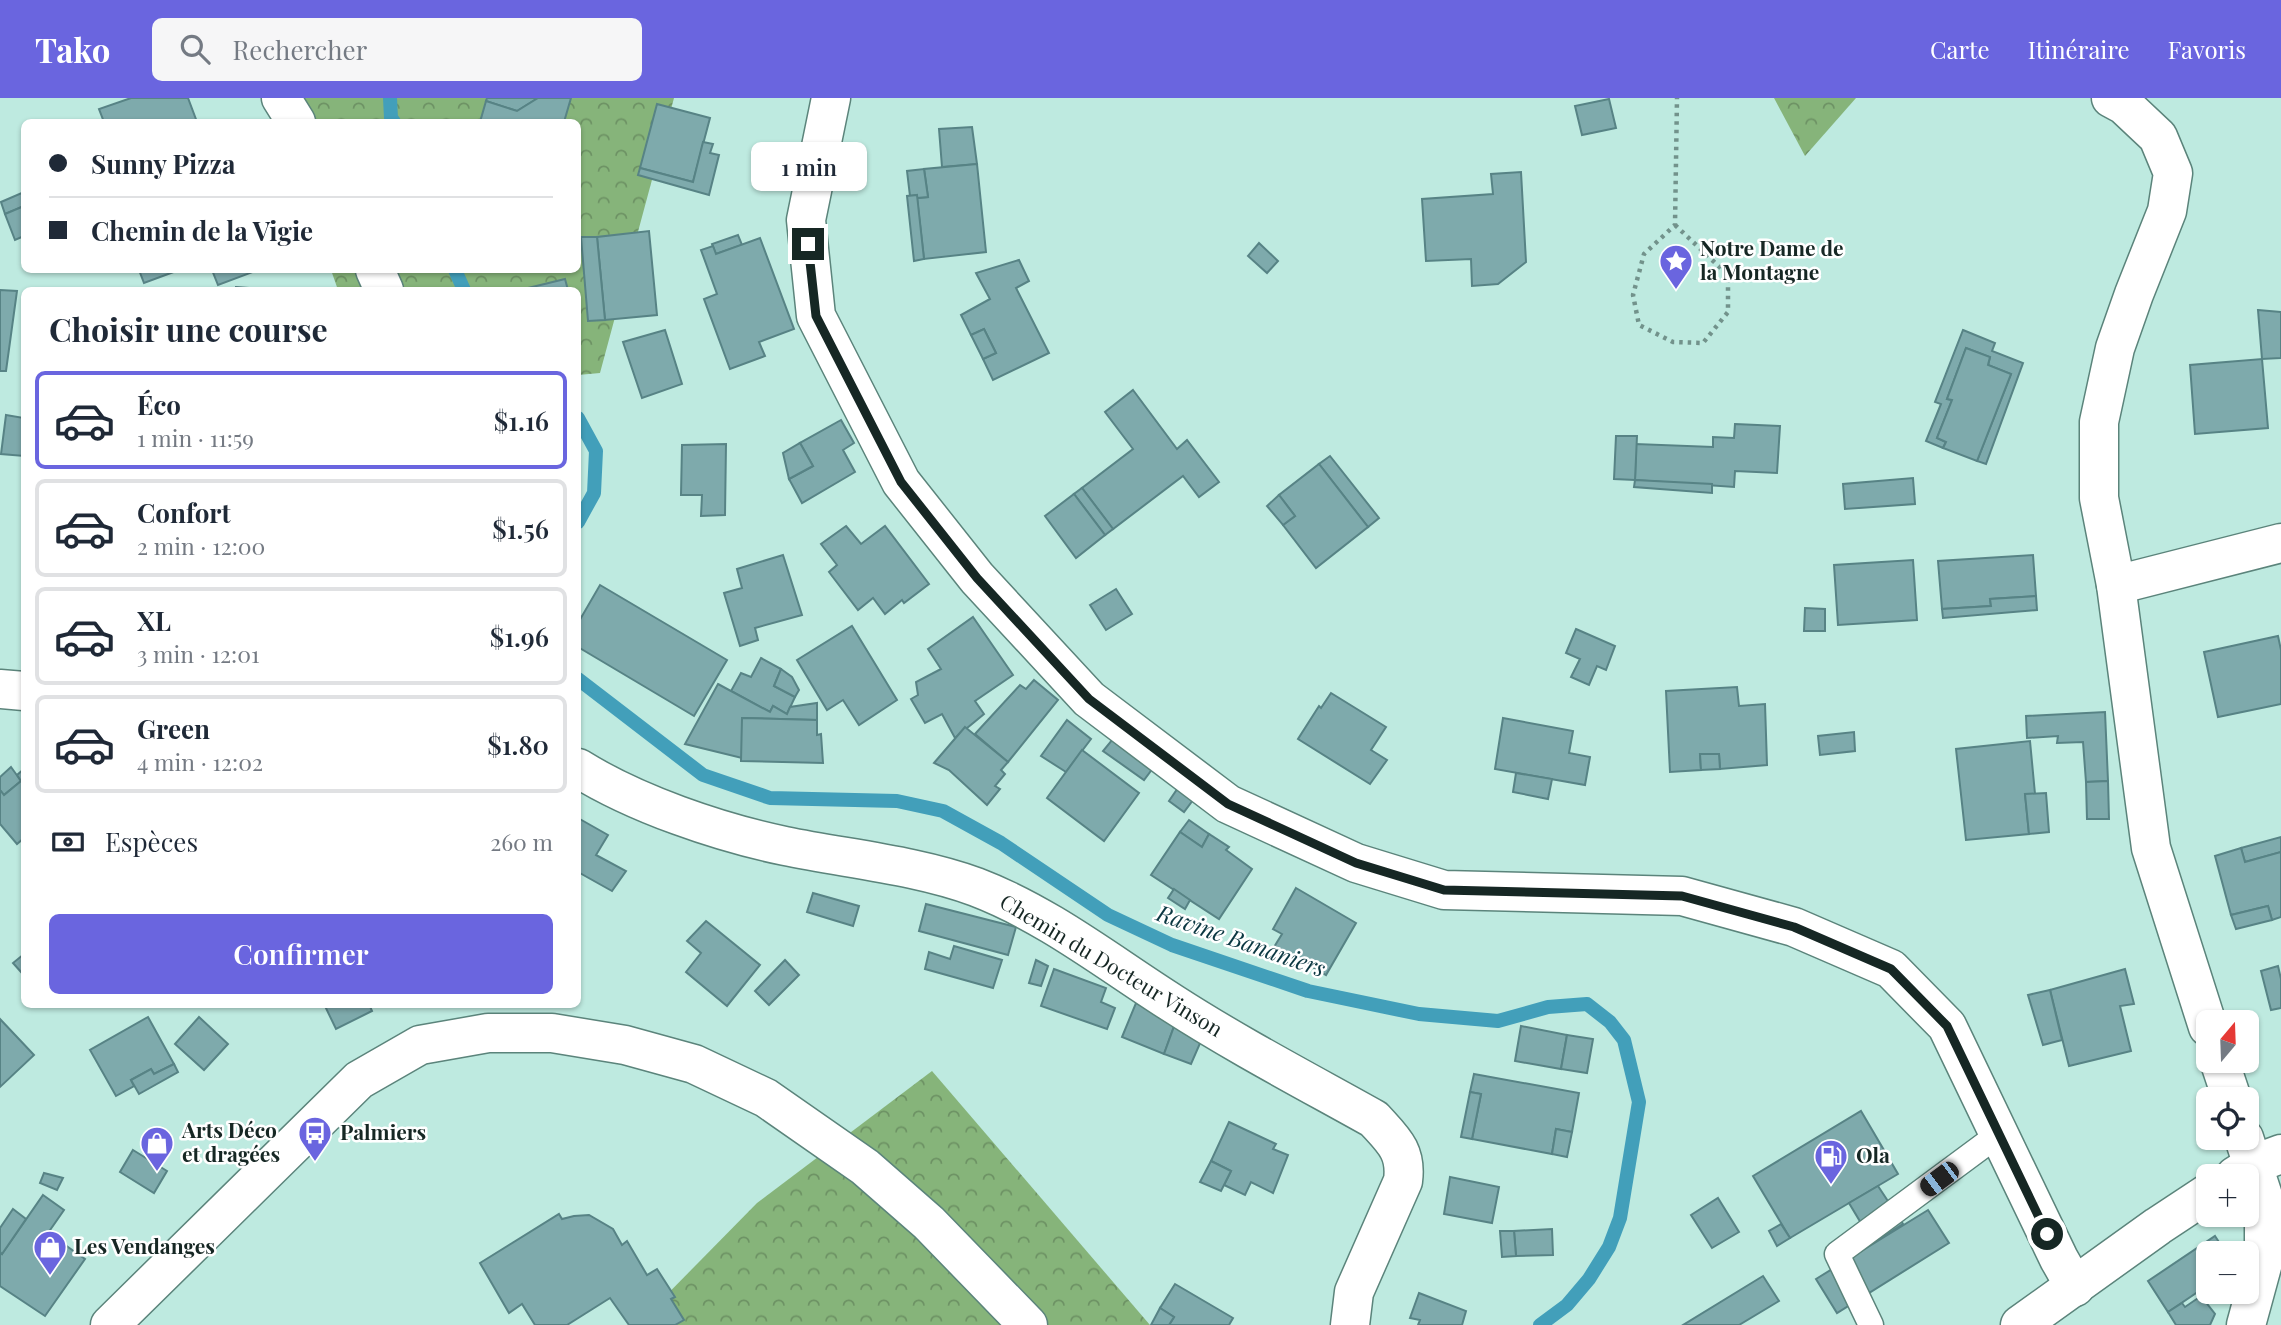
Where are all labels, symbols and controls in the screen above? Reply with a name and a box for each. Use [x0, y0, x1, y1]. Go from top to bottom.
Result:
search box [152, 18, 642, 81]
text: Tako [35, 27, 110, 71]
icon: search [176, 30, 214, 68]
text: Rechercher [232, 32, 367, 67]
text: Carte [1930, 33, 1990, 65]
text: Itinéraire [2028, 33, 2130, 65]
text: Favoris [2168, 33, 2246, 65]
callout: 1 min [750, 142, 866, 192]
text: Sunny Pizza [91, 146, 235, 181]
text: 1 min [781, 151, 837, 182]
text: Chemin de la Vigie [91, 213, 313, 248]
route end [792, 228, 824, 260]
place label: Notre Dame de la Montagne [1700, 233, 1844, 285]
place icon: Notre Dame de la Montagne [1657, 242, 1695, 291]
text: Choisir une course [49, 307, 328, 350]
text: Éco [137, 387, 181, 422]
icon: car [53, 389, 116, 452]
text: $1.16 [494, 403, 549, 438]
text: 1 min · 11:59 [137, 422, 254, 453]
text: Confort [137, 495, 231, 530]
icon: car [53, 497, 116, 560]
text: $1.56 [492, 511, 549, 546]
text: 2 min · 12:00 [137, 530, 265, 561]
text: XL [137, 603, 171, 638]
icon: car [53, 605, 116, 668]
text: $1.96 [490, 619, 549, 654]
text: 3 min · 12:01 [137, 638, 259, 669]
text: Green [137, 711, 210, 746]
icon: car [53, 713, 116, 776]
text: $1.80 [487, 727, 549, 762]
text: 4 min · 12:02 [137, 746, 263, 777]
icon: cash [49, 823, 87, 861]
text: Espèces [105, 824, 198, 859]
text: 260 m [490, 826, 553, 857]
street label: Chemin du Docteur Vinson [996, 887, 1229, 1042]
water label: Ravine Bananiers [1152, 896, 1330, 983]
button: Confirmer [49, 914, 553, 994]
north arrow [2196, 1010, 2259, 1073]
map controls [2196, 1010, 2259, 1304]
button: locate [2196, 1087, 2259, 1150]
bus stop icon: Palmiers [296, 1114, 334, 1163]
place label: Arts Déco et dragées [181, 1115, 280, 1167]
place label: Palmiers [340, 1117, 426, 1145]
shop icon: Arts Déco et dragées [138, 1124, 176, 1173]
fuel station icon: Ola [1812, 1137, 1850, 1186]
place label: Ola [1856, 1140, 1890, 1168]
car [1916, 1158, 1963, 1200]
button: + [2196, 1164, 2259, 1227]
route start [2031, 1218, 2063, 1250]
shop icon: Les Vendanges [31, 1228, 69, 1277]
place label: Les Vendanges [74, 1231, 215, 1259]
button: − [2196, 1241, 2259, 1304]

